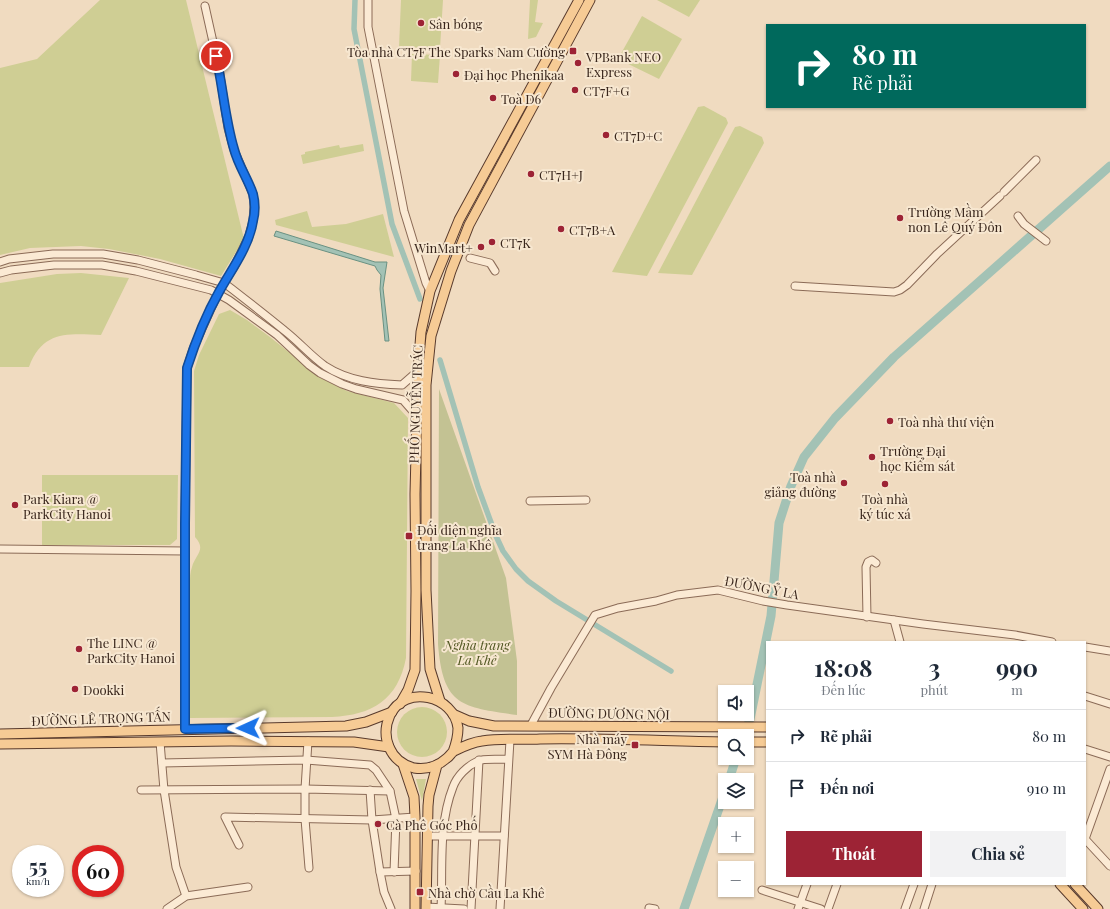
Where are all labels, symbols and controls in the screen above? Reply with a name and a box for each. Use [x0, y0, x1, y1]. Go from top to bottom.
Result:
place label: Sân bóng [429, 15, 483, 32]
marker: Sân bóng [416, 18, 426, 28]
text: 80 m [852, 35, 918, 72]
pin [199, 39, 233, 73]
icon: right [786, 40, 838, 92]
place label: Tòa nhà CT7F The Sparks Nam Cường [347, 43, 565, 60]
icon: arrive [205, 45, 227, 67]
marker: Tòa nhà CT7F The Sparks Nam Cường [568, 46, 578, 56]
place label: VPBank NEO Express [585, 48, 661, 80]
marker: VPBank NEO Express [573, 58, 583, 68]
place label: Đại học Phenikaa [464, 66, 565, 83]
marker: Đại học Phenikaa [451, 69, 461, 79]
text: Rẽ phải [852, 71, 913, 95]
place label: CT7F+G [583, 82, 629, 99]
marker: CT7F+G [570, 85, 580, 95]
place label: Toà D6 [501, 90, 542, 107]
marker: Toà D6 [488, 93, 498, 103]
place label: CT7D+C [614, 127, 662, 144]
marker: CT7D+C [601, 130, 611, 140]
place label: CT7H+J [539, 166, 583, 183]
marker: CT7H+J [526, 169, 536, 179]
place label: Trường Mầm non Lê Quý Đôn [908, 203, 1003, 235]
marker: Trường Mầm non Lê Quý Đôn [895, 213, 905, 223]
place label: CT7B+A [569, 221, 616, 238]
marker: CT7B+A [556, 224, 566, 234]
place label: CT7K [500, 234, 531, 251]
marker: CT7K [487, 237, 497, 247]
place label: WinMart+ [413, 239, 473, 256]
marker: WinMart+ [476, 242, 486, 252]
street label: PHỐ NGUYỄN TRÁC [402, 344, 426, 464]
place label: Toà nhà thư viện [898, 413, 994, 430]
marker: Toà nhà thư viện [885, 416, 895, 426]
place label: Trường Đại học Kiểm sát [880, 442, 955, 474]
marker: Trường Đại học Kiểm sát [867, 452, 877, 462]
place label: Toà nhà giảng đường [764, 468, 837, 500]
marker: Toà nhà giảng đường [839, 478, 849, 488]
marker: Toà nhà ký túc xá [880, 479, 890, 489]
place label: Park Kiara @ ParkCity Hanoi [23, 490, 111, 522]
place label: Toà nhà ký túc xá [859, 490, 911, 522]
marker: Park Kiara @ ParkCity Hanoi [10, 500, 20, 510]
place label: Đối diện nghĩa trang La Khê [417, 520, 502, 553]
marker: Đối diện nghĩa trang La Khê [404, 531, 414, 541]
street label: ĐƯỜNG Ỷ LA [723, 571, 801, 603]
place label: The LINC @ ParkCity Hanoi [87, 634, 175, 666]
park label: Nghĩa trang La Khê [443, 636, 511, 668]
marker: The LINC @ ParkCity Hanoi [74, 644, 84, 654]
text: 18:08 [814, 651, 873, 683]
text: 3 [928, 651, 940, 683]
text: 990 [996, 651, 1038, 683]
place label: Dookki [83, 681, 124, 698]
text: Đến lúc [821, 681, 865, 698]
text: phút [921, 681, 948, 698]
text: m [1011, 681, 1023, 698]
marker: Dookki [70, 684, 80, 694]
map controls [718, 685, 754, 897]
button: sound [718, 685, 754, 721]
street label: ĐƯỜNG DƯƠNG NỘI [548, 703, 670, 723]
street label: ĐƯỜNG LÊ TRỌNG TẤN [31, 705, 171, 729]
position arrow [227, 707, 269, 749]
icon: right [786, 725, 808, 747]
text: Rẽ phải [820, 726, 872, 746]
text: 80 m [1032, 726, 1066, 746]
button: search [718, 729, 754, 765]
place label: Nhà máy SYM Hà Đông [547, 730, 627, 762]
marker: Nhà máy SYM Hà Đông [630, 740, 640, 750]
button: layers [718, 773, 754, 809]
icon: arrive [786, 777, 808, 799]
text: Đến nơi [820, 778, 874, 798]
text: 910 m [1027, 778, 1066, 798]
place label: Cà Phê Góc Phố [386, 815, 478, 833]
button: + [718, 817, 754, 853]
marker: Cà Phê Góc Phố [373, 819, 383, 829]
button: Thoát [786, 831, 922, 877]
button: Chia sẻ [930, 831, 1066, 877]
speed limit sign: 60 [72, 845, 124, 897]
text: 55 [29, 852, 47, 879]
button: − [718, 861, 754, 897]
text: km/h [26, 874, 50, 888]
place label: Nhà chờ Cầu La Khê [428, 884, 545, 901]
marker: Nhà chờ Cầu La Khê [415, 887, 425, 897]

